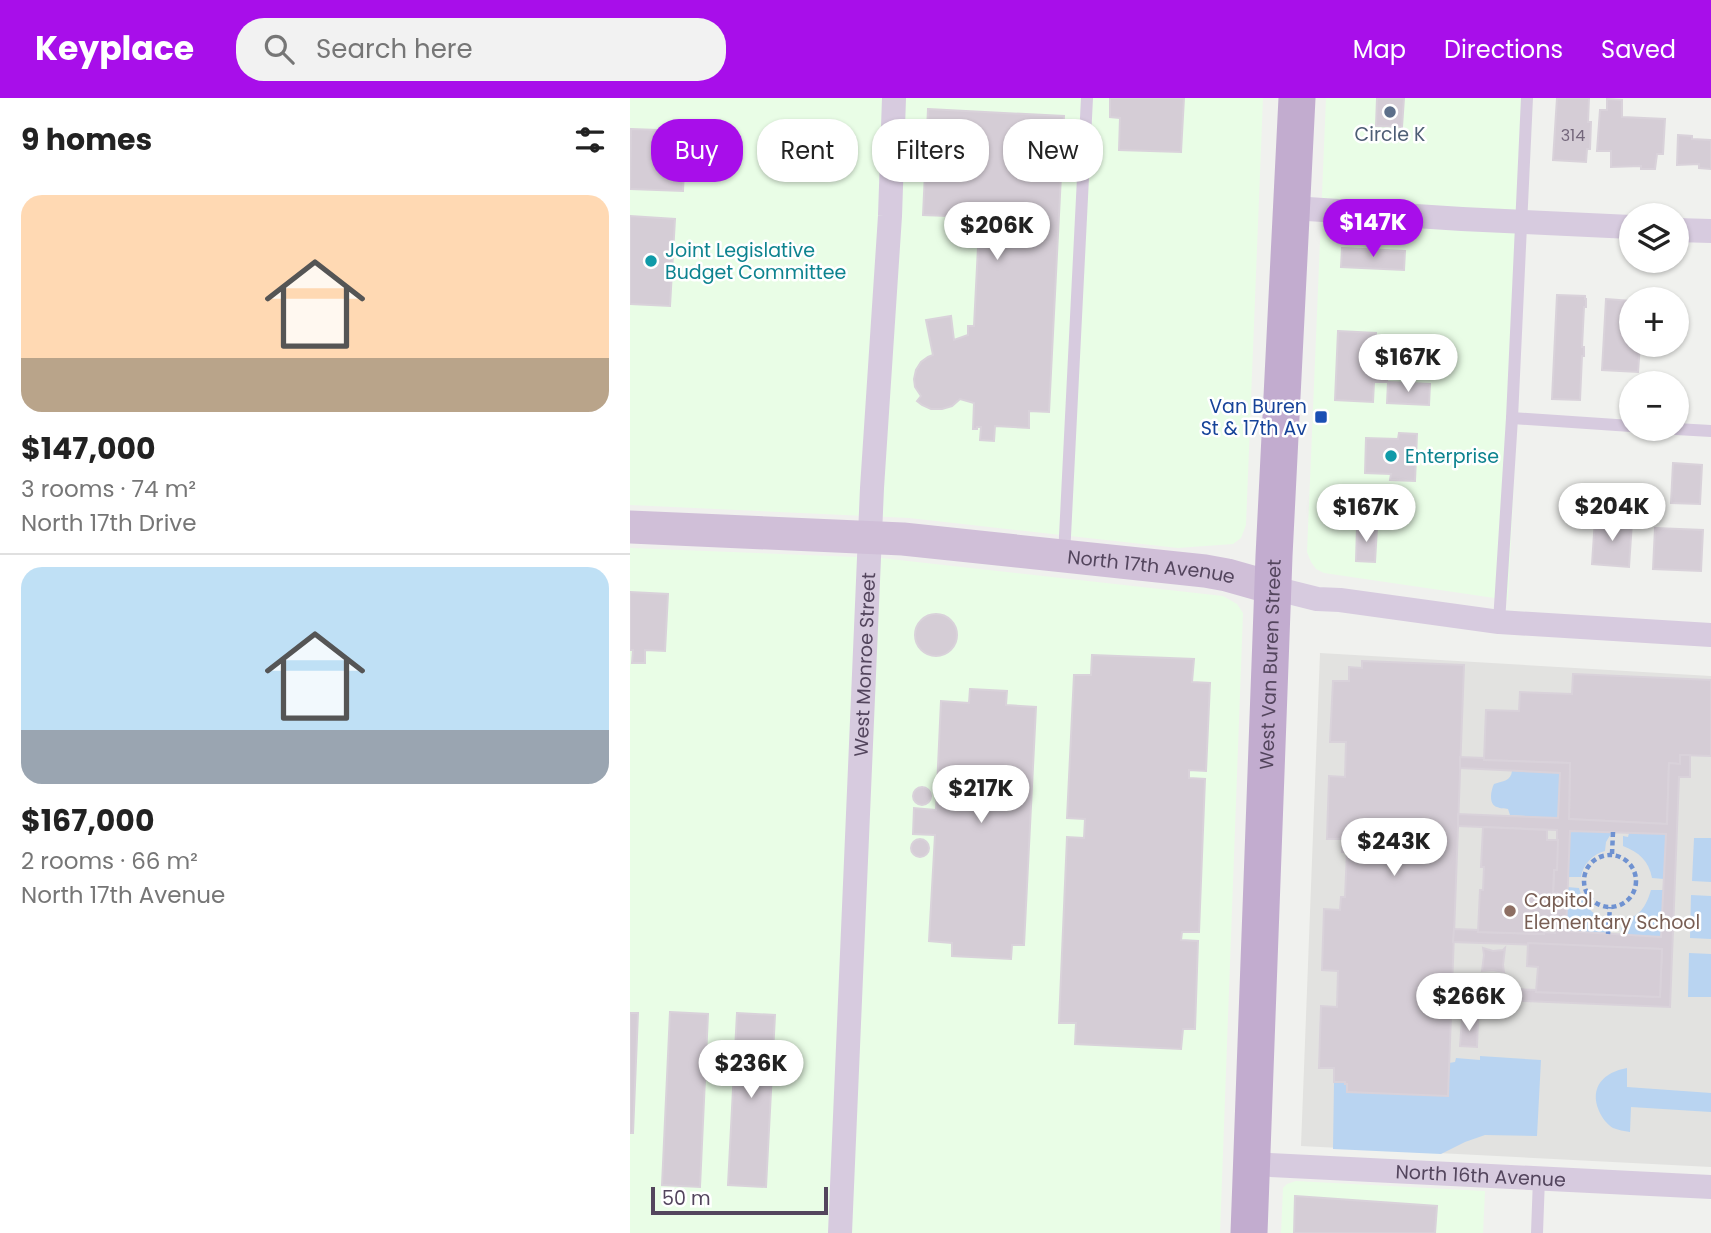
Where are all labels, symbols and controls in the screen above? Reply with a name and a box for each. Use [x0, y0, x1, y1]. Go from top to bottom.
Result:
search box [236, 18, 726, 81]
text: Keyplace [35, 25, 194, 72]
icon: search [260, 30, 298, 68]
text: Search here [316, 31, 473, 67]
text: Map [1353, 33, 1406, 66]
text: Directions [1444, 33, 1563, 66]
text: Saved [1601, 33, 1676, 66]
marker: Circle K [1382, 104, 1398, 120]
text: 9 homes [21, 118, 152, 161]
chip: Buy [651, 119, 743, 182]
chip: Rent [757, 119, 858, 182]
chip: Filters [872, 119, 989, 182]
chip: New [1003, 119, 1103, 182]
icon: filters [571, 121, 609, 159]
place label: Circle K [1355, 121, 1425, 148]
house number: 314 [1561, 124, 1585, 147]
pin: $147K [1324, 200, 1422, 259]
pin: $206K [948, 202, 1046, 262]
map controls [1619, 203, 1689, 441]
button: layers [1619, 203, 1689, 273]
text: $147K [1339, 206, 1407, 238]
text: $206K [960, 209, 1034, 241]
place label: Joint Legislative Budget Committee [665, 237, 846, 286]
icon: home [252, 241, 378, 367]
marker: Joint Legislative Budget Committee [643, 253, 659, 269]
button: + [1619, 287, 1689, 357]
pin: $167K [1359, 334, 1457, 394]
text: $167K [1375, 341, 1441, 373]
button: − [1619, 371, 1689, 441]
place label: Van Buren St & 17th Av [1201, 393, 1307, 442]
marker: Van Buren St & 17th Av [1313, 409, 1329, 425]
text: $147,000 [21, 427, 156, 470]
place label: Enterprise [1405, 443, 1499, 470]
marker: Enterprise [1383, 448, 1399, 464]
text: 3 rooms · 74 m² [21, 473, 196, 505]
pin: $167K [1317, 484, 1415, 544]
pin: $204K [1563, 484, 1661, 543]
text: $204K [1575, 490, 1649, 522]
text: $167K [1333, 491, 1399, 523]
text: North 17th Drive [21, 507, 197, 539]
street label: North 17th Avenue [1066, 543, 1238, 590]
street label: West Van Buren Street [1253, 558, 1287, 770]
street label: West Monroe Street [847, 572, 882, 757]
icon: home [252, 613, 378, 739]
pin: $217K [932, 766, 1030, 825]
text: $217K [948, 772, 1014, 804]
text: $167,000 [21, 799, 154, 842]
pin: $243K [1345, 818, 1443, 878]
text: $243K [1357, 825, 1431, 857]
text: 2 rooms · 66 m² [21, 845, 198, 877]
text: North 17th Avenue [21, 879, 225, 911]
place label: Capitol Elementary School [1524, 887, 1700, 936]
marker: Capitol Elementary School [1502, 903, 1518, 919]
pin: $266K [1420, 974, 1518, 1033]
text: $266K [1432, 980, 1506, 1012]
pin: $236K [702, 1040, 800, 1100]
text: $236K [715, 1047, 787, 1079]
street label: North 16th Avenue [1395, 1158, 1567, 1193]
scale bar [651, 1184, 828, 1216]
text: 50 m [662, 1185, 711, 1212]

